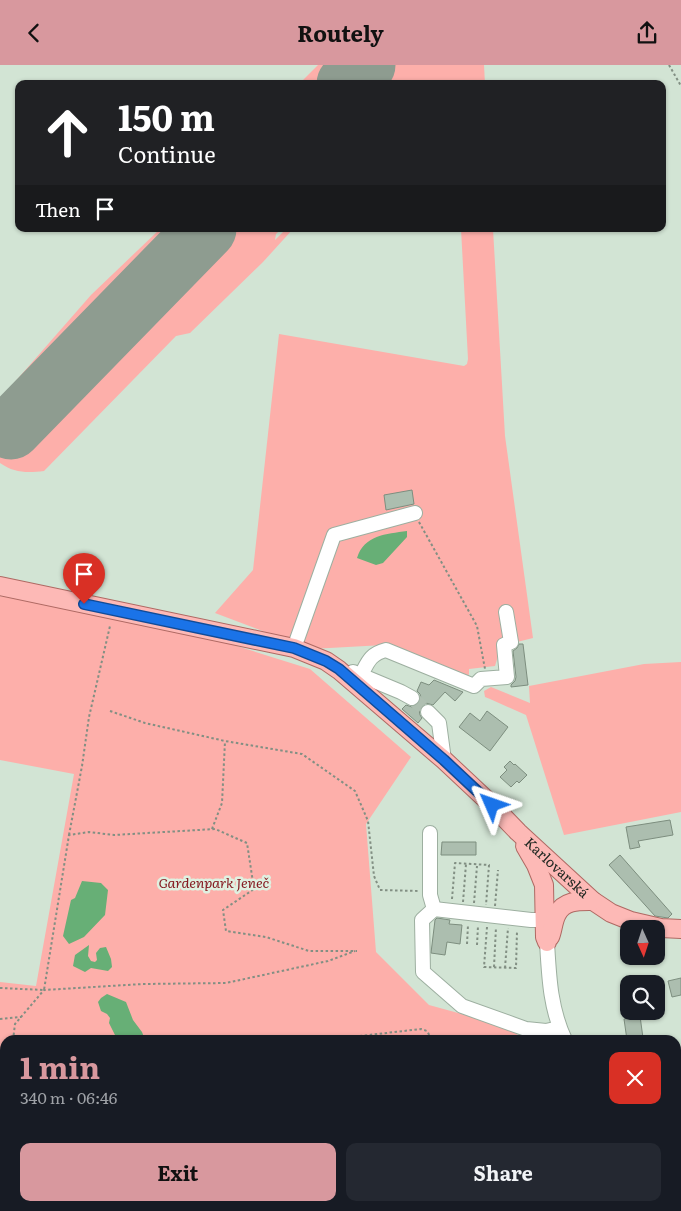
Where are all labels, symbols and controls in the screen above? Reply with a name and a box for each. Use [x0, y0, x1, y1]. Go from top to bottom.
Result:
text: Routely [297, 16, 384, 49]
icon: back [20, 19, 48, 47]
icon: share [633, 19, 661, 47]
text: 150 m [118, 90, 215, 142]
icon: ahead [35, 100, 100, 165]
text: Continue [118, 137, 216, 170]
text: Then [35, 195, 81, 223]
icon: arrive [91, 195, 119, 223]
pin [63, 553, 105, 604]
icon: arrive [70, 560, 98, 588]
position arrow [465, 778, 517, 830]
street label: Karlovarská [521, 832, 594, 902]
park label: Gardenpark Jeneč [159, 872, 270, 892]
north arrow [620, 920, 665, 965]
map controls [620, 920, 665, 1020]
button: search [620, 975, 665, 1020]
text: 1 min [20, 1044, 100, 1088]
button: close [609, 1052, 661, 1104]
text: 340 m · 06:46 [20, 1085, 117, 1109]
button: Exit [20, 1143, 336, 1201]
button: Share [346, 1143, 661, 1201]

